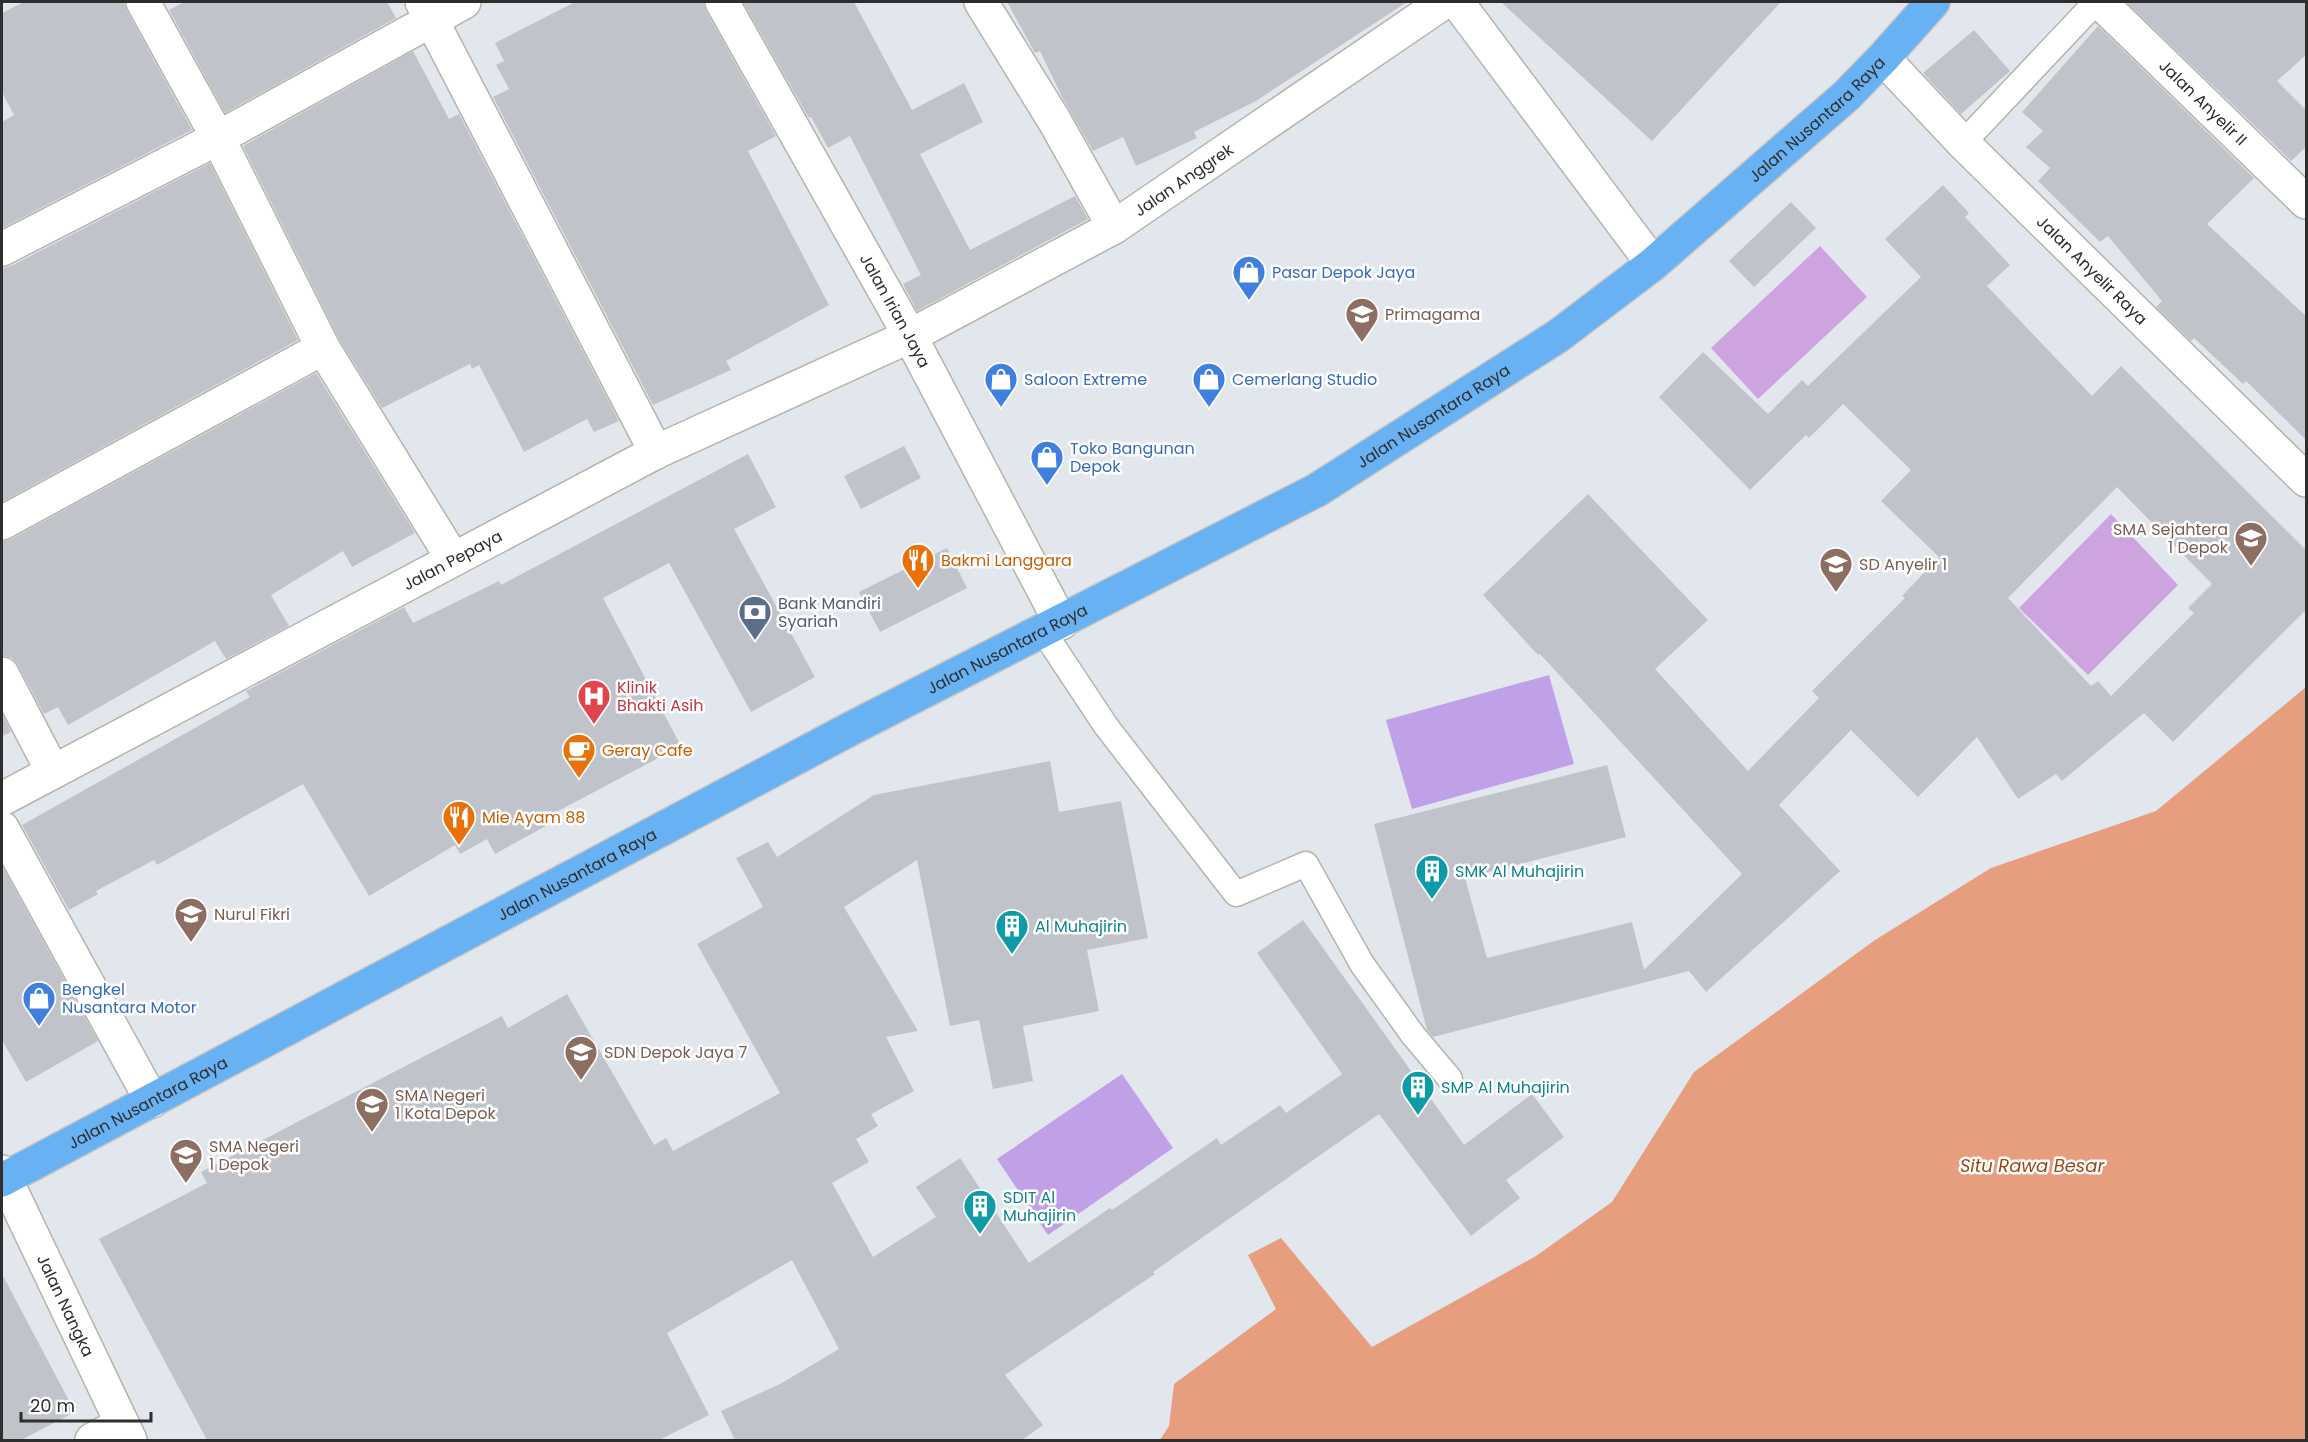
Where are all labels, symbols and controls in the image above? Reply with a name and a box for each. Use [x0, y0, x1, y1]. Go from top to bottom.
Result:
street label: Jalan Nusantara Raya [1744, 51, 1891, 188]
street label: Jalan Anyelir II [2154, 55, 2252, 151]
street label: Jalan Anggrek [1130, 138, 1239, 222]
street label: Jalan Anyelir Raya [2031, 211, 2152, 330]
street label: Jalan Irian Jaya [854, 250, 936, 372]
shop icon: Pasar Depok Jaya [1231, 254, 1267, 301]
place label: Pasar Depok Jaya [1272, 261, 1415, 284]
school or university icon: Primagama [1344, 296, 1380, 343]
place label: Primagama [1385, 303, 1480, 326]
street label: Jalan Nusantara Raya [1352, 359, 1515, 474]
shop icon: Saloon Extreme [983, 361, 1019, 408]
shop icon: Cemerlang Studio [1191, 361, 1227, 408]
place label: Saloon Extreme [1024, 368, 1147, 391]
place label: Cemerlang Studio [1232, 368, 1377, 391]
place label: Toko Bangunan Depok [1070, 437, 1195, 478]
shop icon: Toko Bangunan Depok [1029, 439, 1065, 486]
place label: SMA Sejahtera 1 Depok [2113, 518, 2229, 559]
school or university icon: SMA Sejahtera 1 Depok [2233, 520, 2269, 567]
street label: Jalan Pepaya [399, 525, 506, 596]
restaurant icon: Bakmi Langgara [900, 542, 936, 589]
school or university icon: SD Anyelir 1 [1818, 546, 1854, 593]
place label: Bakmi Langgara [941, 549, 1072, 572]
place label: SD Anyelir 1 [1859, 553, 1947, 576]
place label: Bank Mandiri Syariah [778, 592, 881, 633]
bank icon: Bank Mandiri Syariah [737, 594, 773, 641]
street label: Jalan Nusantara Raya [923, 598, 1092, 700]
place label: Klinik Bhakti Asih [617, 676, 703, 717]
hospital icon: Klinik Bhakti Asih [576, 678, 612, 725]
cafe icon: Geray Cafe [561, 732, 597, 779]
place label: Geray Cafe [602, 739, 693, 762]
restaurant icon: Mie Ayam 88 [441, 799, 477, 846]
place label: Mie Ayam 88 [482, 806, 585, 829]
street label: Jalan Nusantara Raya [493, 823, 661, 927]
building icon: SMK Al Muhajirin [1414, 853, 1450, 900]
place label: SMK Al Muhajirin [1455, 860, 1584, 883]
school or university icon: Nurul Fikri [173, 896, 209, 943]
place label: Nurul Fikri [214, 903, 290, 926]
building icon: Al Muhajirin [994, 908, 1030, 955]
place label: Al Muhajirin [1035, 915, 1127, 938]
place label: Bengkel Nusantara Motor [62, 978, 197, 1019]
shop icon: Bengkel Nusantara Motor [21, 980, 57, 1027]
school or university icon: SDN Depok Jaya 7 [563, 1034, 599, 1081]
place label: SDN Depok Jaya 7 [604, 1041, 747, 1064]
street label: Jalan Nusantara Raya [64, 1051, 232, 1155]
building icon: SMP Al Muhajirin [1400, 1069, 1436, 1116]
place label: SMP Al Muhajirin [1441, 1076, 1570, 1099]
place label: SMA Negeri 1 Kota Depok [395, 1084, 496, 1125]
school or university icon: SMA Negeri 1 Kota Depok [354, 1086, 390, 1133]
place label: SMA Negeri 1 Depok [209, 1135, 299, 1176]
school or university icon: SMA Negeri 1 Depok [168, 1137, 204, 1184]
water label: Situ Rawa Besar [1960, 1153, 2105, 1178]
place label: SDIT Al Muhajirin [1003, 1186, 1076, 1227]
building icon: SDIT Al Muhajirin [962, 1188, 998, 1235]
street label: Jalan Nangka [31, 1251, 100, 1361]
scale bar [21, 1385, 152, 1423]
text: 20 m [30, 1393, 75, 1418]

